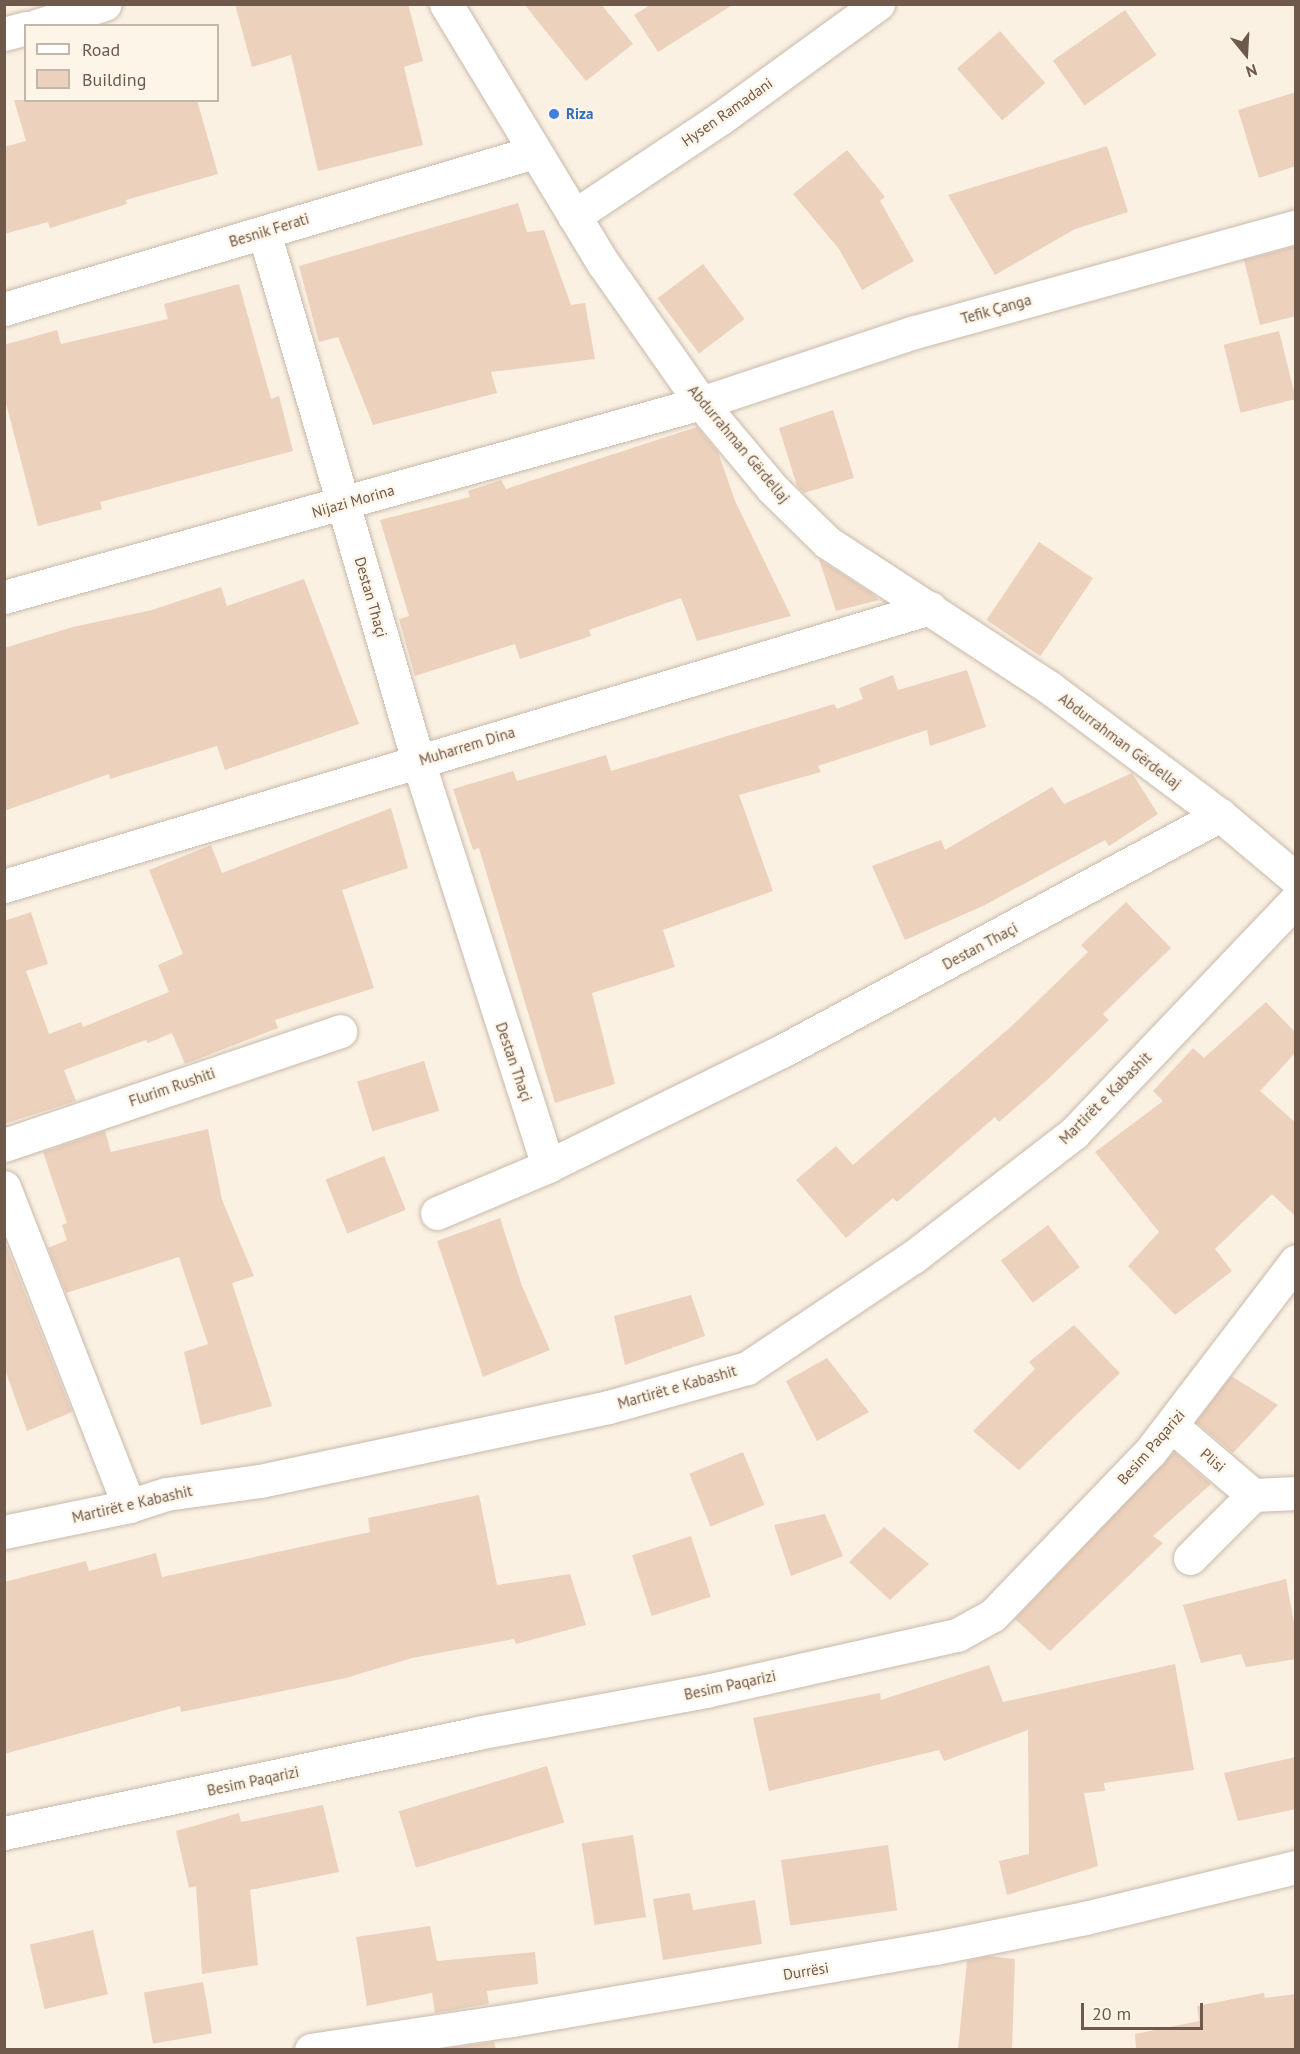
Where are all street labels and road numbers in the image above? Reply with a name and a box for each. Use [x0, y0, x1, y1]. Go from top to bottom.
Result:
street label: Hysen Ramadani [678, 74, 776, 150]
street label: Besnik Ferati [227, 209, 311, 251]
street label: Tefik Çanga [959, 290, 1033, 328]
street label: Abdurrahman Gërdellaj [684, 381, 794, 507]
street label: Nijazi Morina [310, 481, 396, 521]
street label: Destan Thaçi [351, 555, 391, 639]
street label: Abdurrahman Gërdellaj [1055, 689, 1185, 793]
street label: Muharrem Dina [417, 723, 517, 769]
street label: Destan Thaçi [939, 919, 1021, 973]
street label: Destan Thaçi [492, 1020, 536, 1104]
street label: Martirët e Kabashit [1055, 1048, 1155, 1148]
street label: Flurim Rushiti [127, 1064, 217, 1110]
street label: Martirët e Kabashit [616, 1361, 738, 1413]
street label: Besim Paqarizi [1114, 1406, 1188, 1488]
street label: Plisi [1197, 1444, 1229, 1476]
street label: Martirët e Kabashit [70, 1481, 194, 1527]
street label: Besim Paqarizi [682, 1666, 778, 1704]
street label: Besim Paqarizi [205, 1762, 301, 1800]
street label: Durrësi [782, 1959, 830, 1983]

